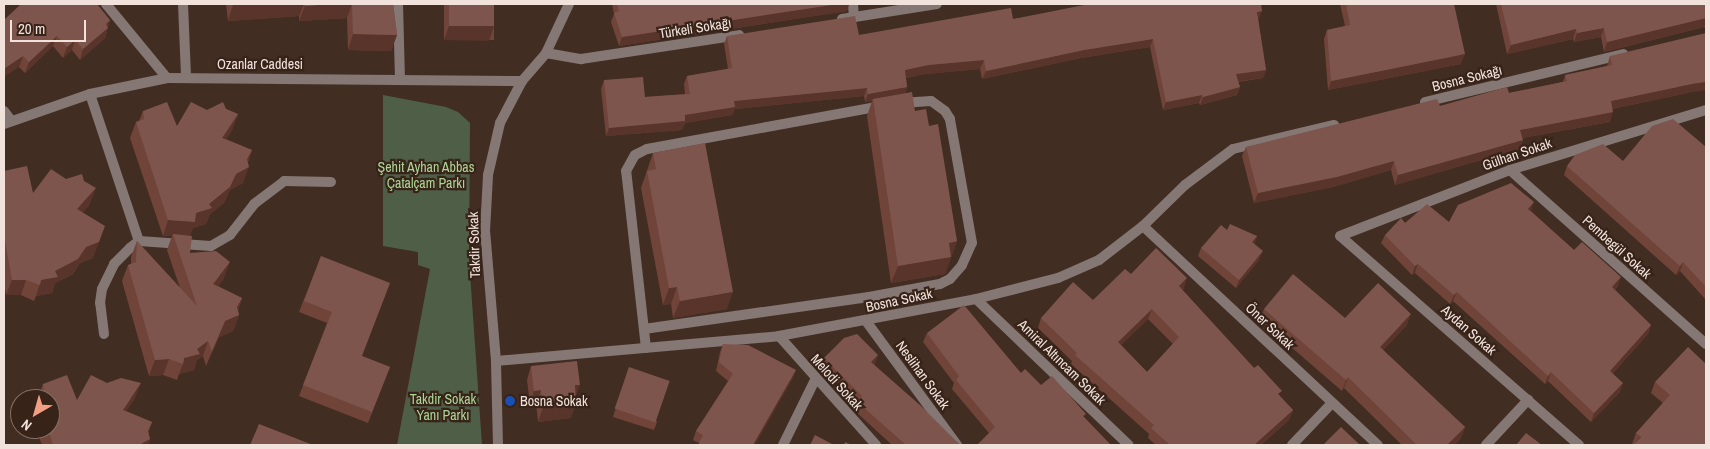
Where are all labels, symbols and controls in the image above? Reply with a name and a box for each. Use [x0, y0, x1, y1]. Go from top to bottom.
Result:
scale bar [12, 10, 89, 42]
street label: Türkeli Sokağı [658, 14, 732, 42]
text: 20 m [18, 18, 45, 39]
street label: Ozanlar Caddesi [217, 56, 303, 72]
street label: Bosna Sokağı [1430, 61, 1504, 95]
street label: Gülhan Sokak [1480, 134, 1554, 174]
park label: Şehit Ayhan Abbas Çatalçam Parkı [377, 159, 475, 192]
street label: Takdir Sokak [464, 211, 484, 279]
street label: Pembegül Sokak [1579, 212, 1655, 282]
street label: Bosna Sokak [864, 285, 934, 315]
street label: Öner Sokak [1242, 299, 1298, 353]
street label: Aydan Sokak [1438, 302, 1500, 358]
street label: Amiral Altıncam Sokak [1014, 316, 1110, 408]
street label: Neslihan Sokak [893, 338, 953, 412]
street label: Melodi Sokak [807, 351, 867, 413]
north arrow [10, 389, 60, 439]
park label: Takdir Sokak Yanı Parkı [410, 391, 476, 424]
place label: Bosna Sokak [520, 393, 588, 409]
marker: Bosna Sokak [504, 395, 516, 407]
text: N [18, 415, 35, 435]

